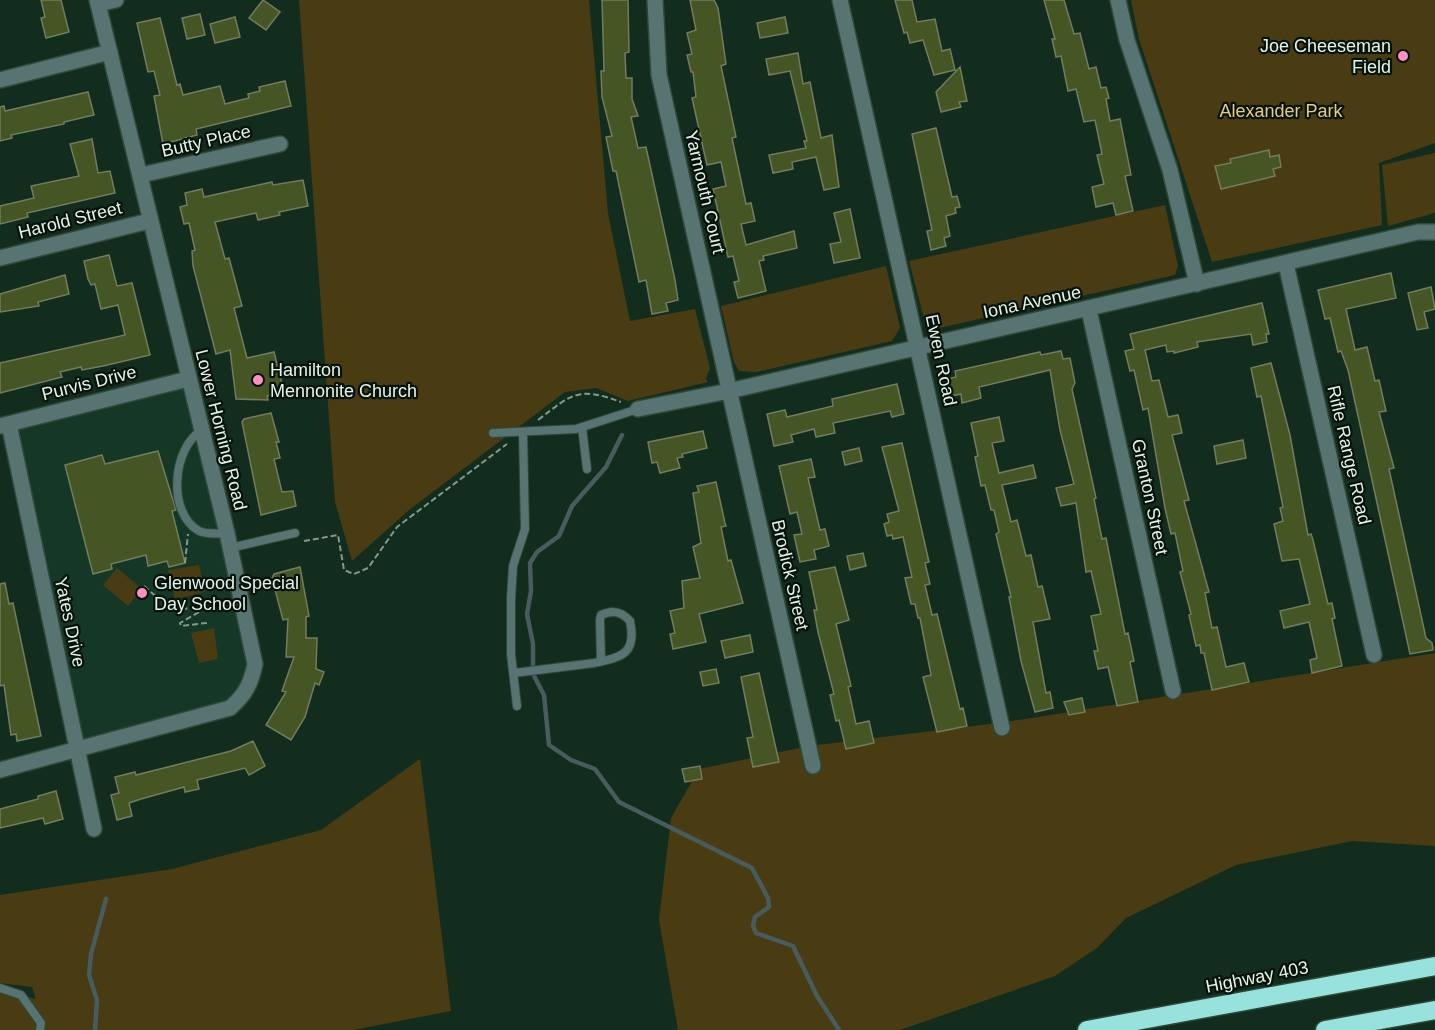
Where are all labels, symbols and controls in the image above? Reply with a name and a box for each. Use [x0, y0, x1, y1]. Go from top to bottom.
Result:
place label: Joe Cheeseman Field [1260, 36, 1391, 77]
marker: Joe Cheeseman Field [1396, 49, 1410, 63]
park label: Alexander Park [1219, 101, 1344, 121]
street label: Butty Place [159, 121, 253, 161]
street label: Yarmouth Court [681, 129, 729, 255]
street label: Harold Street [16, 197, 124, 243]
street label: Iona Avenue [981, 282, 1083, 322]
street label: Ewen Road [922, 312, 960, 408]
street label: Lower Horning Road [191, 347, 251, 513]
place label: Hamilton Mennonite Church [270, 360, 417, 401]
street label: Purvis Drive [40, 362, 138, 404]
marker: Hamilton Mennonite Church [251, 373, 265, 387]
street label: Rifle Range Road [1323, 384, 1375, 526]
street label: Granton Street [1128, 437, 1172, 557]
street label: Brodick Street [768, 518, 812, 632]
place label: Glenwood Special Day School [154, 573, 299, 614]
street label: Yates Drive [51, 575, 89, 669]
marker: Glenwood Special Day School [135, 586, 149, 600]
street label: Highway 403 [1204, 957, 1310, 997]

